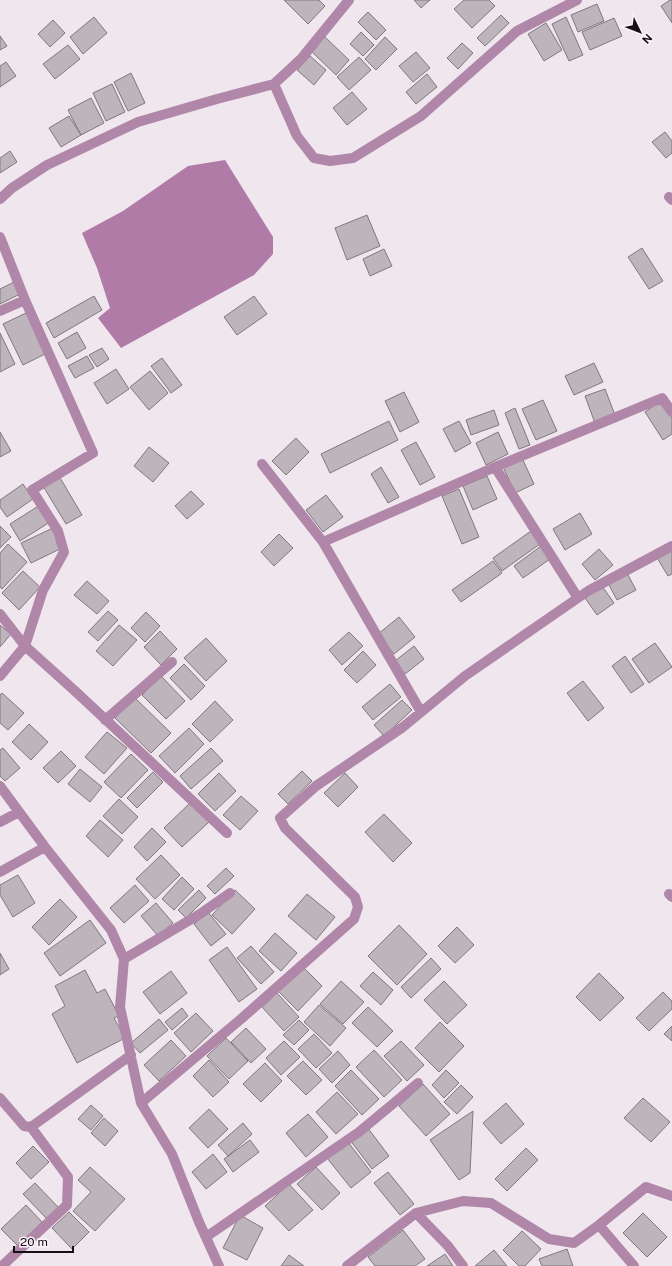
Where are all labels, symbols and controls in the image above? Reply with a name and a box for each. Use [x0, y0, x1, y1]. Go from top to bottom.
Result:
north arrow [620, 12, 660, 52]
text: N [640, 32, 655, 46]
scale bar [14, 1228, 73, 1254]
text: 20 m [20, 1235, 48, 1249]

